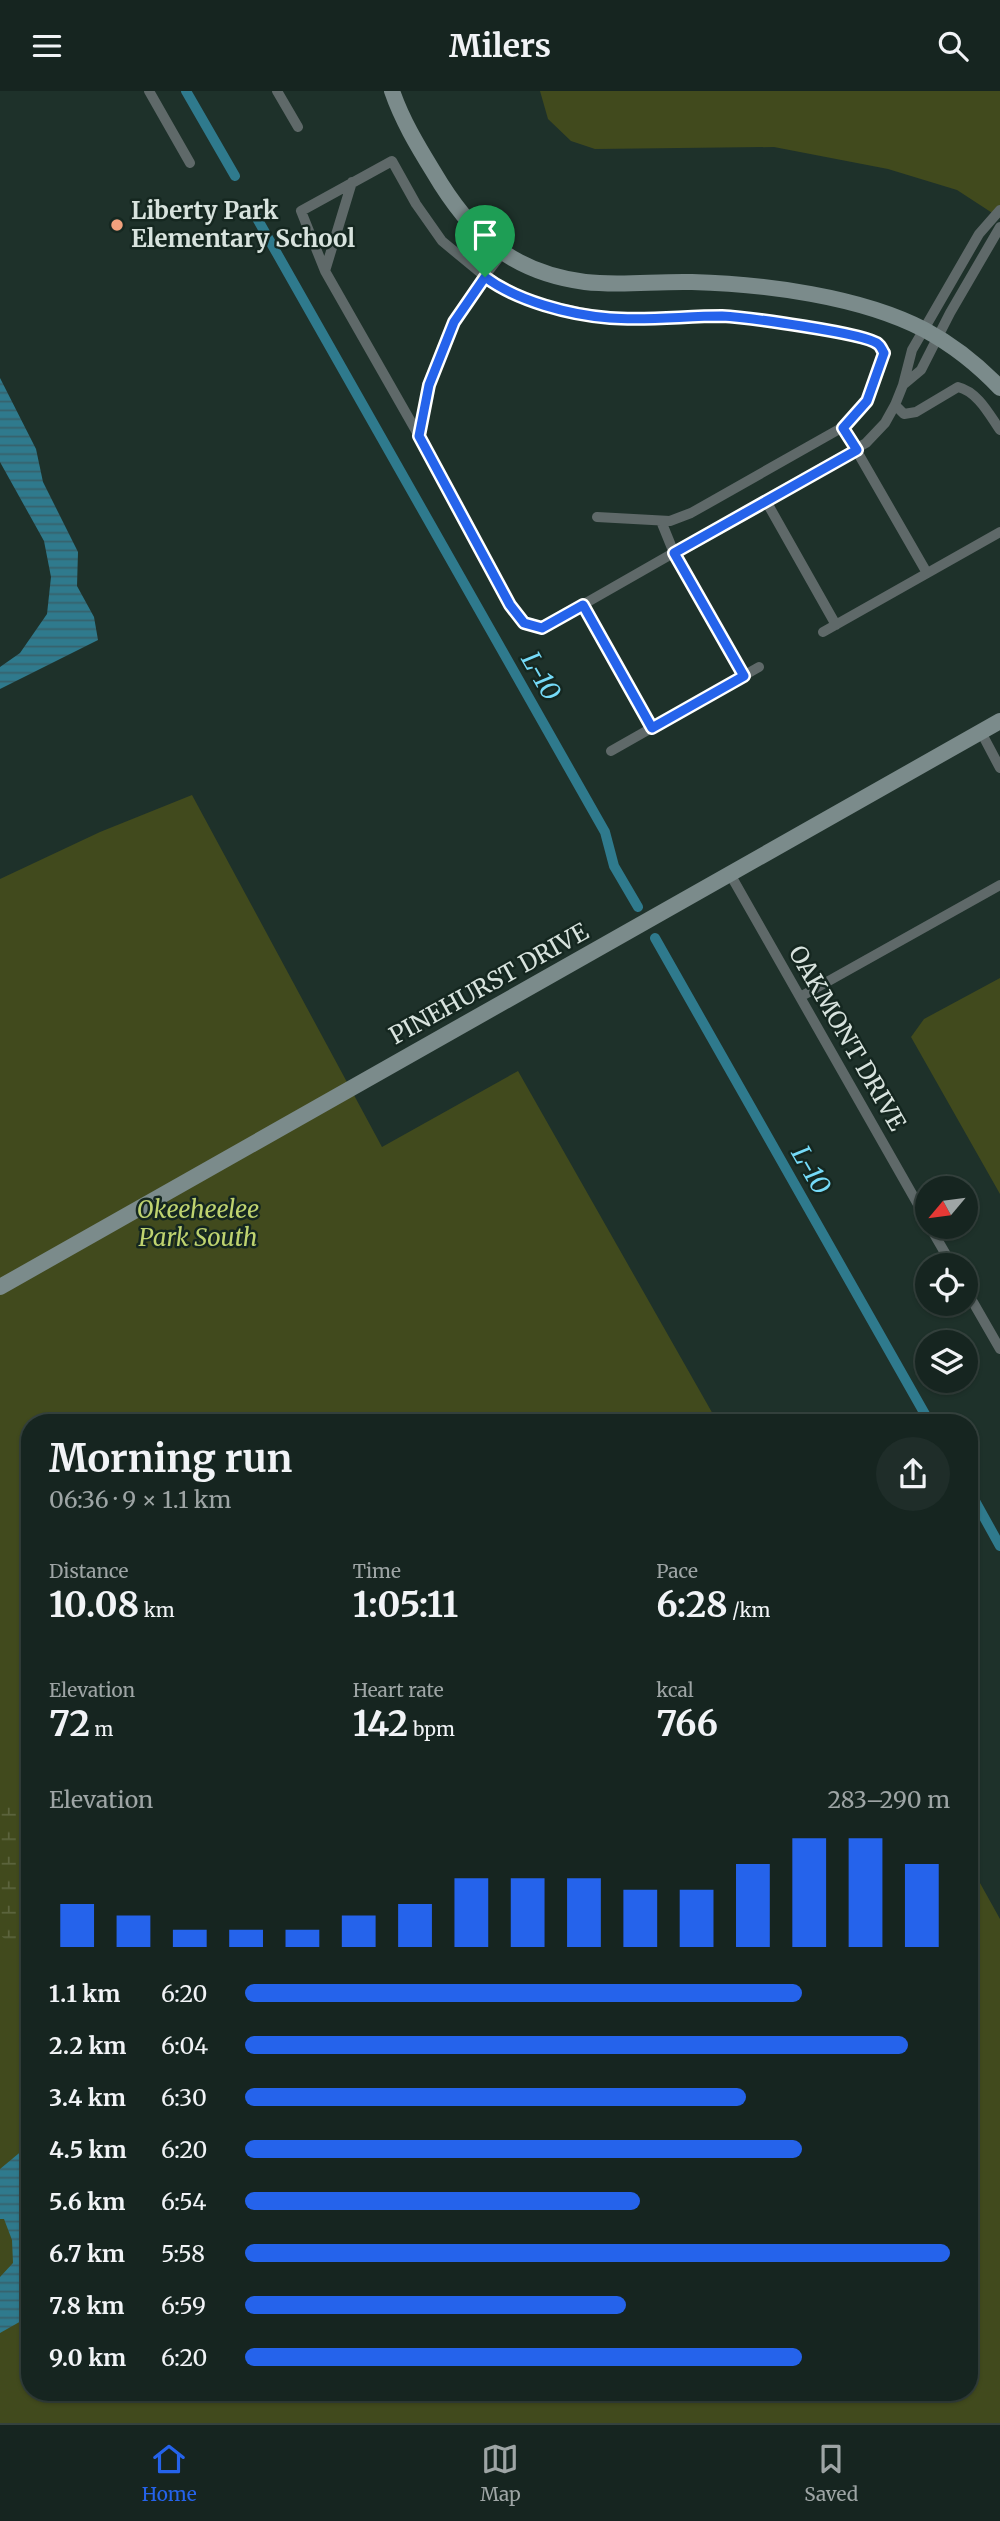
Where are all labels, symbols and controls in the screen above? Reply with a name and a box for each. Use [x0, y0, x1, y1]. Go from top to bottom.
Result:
text: Milers [449, 26, 551, 66]
icon: menu [28, 27, 66, 65]
icon: search [934, 27, 972, 65]
place label: Liberty Park Elementary School [131, 195, 355, 254]
pin [455, 205, 515, 277]
icon: arrive [466, 216, 504, 254]
marker: Liberty Park Elementary School [109, 217, 125, 233]
water label: L-10 [515, 646, 568, 706]
street label: PINEHURST DRIVE [384, 916, 594, 1051]
street label: OAKMONT DRIVE [782, 940, 913, 1136]
water label: L-10 [785, 1140, 838, 1200]
north arrow [915, 1176, 978, 1239]
map controls [915, 1176, 978, 1393]
park label: Okeeheelee Park South [137, 1194, 259, 1253]
button: locate [915, 1253, 978, 1316]
button: layers [915, 1330, 978, 1393]
text: Morning run [49, 1435, 292, 1482]
button: share [876, 1437, 950, 1511]
text: 06:36 · 9 × 1.1 km [49, 1485, 231, 1514]
text: Distance [49, 1559, 128, 1583]
text: Time [353, 1559, 401, 1583]
text: Pace [656, 1559, 698, 1583]
text: 10.08 [49, 1583, 139, 1627]
text: 1:05:11 [353, 1583, 458, 1627]
text: 6:28 [656, 1583, 728, 1627]
text: km [139, 1598, 175, 1622]
text: /km [728, 1598, 771, 1622]
text: Elevation [49, 1678, 135, 1702]
text: Heart rate [353, 1678, 444, 1702]
text: kcal [656, 1678, 694, 1702]
text: 72 [49, 1702, 90, 1746]
text: 142 [353, 1702, 408, 1746]
text: 766 [656, 1702, 718, 1746]
text: m [90, 1717, 113, 1741]
text: bpm [408, 1717, 455, 1741]
text: Elevation [49, 1785, 153, 1814]
text: 283–290 m [827, 1785, 950, 1814]
text: 1.1 km [49, 1979, 120, 2008]
text: 6:20 [161, 1979, 207, 2008]
text: 2.2 km [49, 2031, 127, 2060]
text: 6:04 [161, 2031, 208, 2060]
text: 3.4 km [49, 2083, 126, 2112]
text: 6:30 [161, 2083, 207, 2112]
text: 4.5 km [49, 2135, 127, 2164]
text: 6:20 [161, 2135, 207, 2164]
text: 5.6 km [49, 2187, 125, 2216]
text: 6:54 [161, 2187, 206, 2216]
text: 6.7 km [49, 2239, 125, 2268]
text: 5:58 [161, 2239, 205, 2268]
text: 7.8 km [49, 2291, 124, 2320]
text: 6:59 [161, 2291, 206, 2320]
text: 9.0 km [49, 2343, 126, 2372]
text: 6:20 [161, 2343, 207, 2372]
tab: Home [142, 2440, 197, 2506]
tab: Map [480, 2440, 521, 2506]
tab: Saved [804, 2440, 858, 2506]

